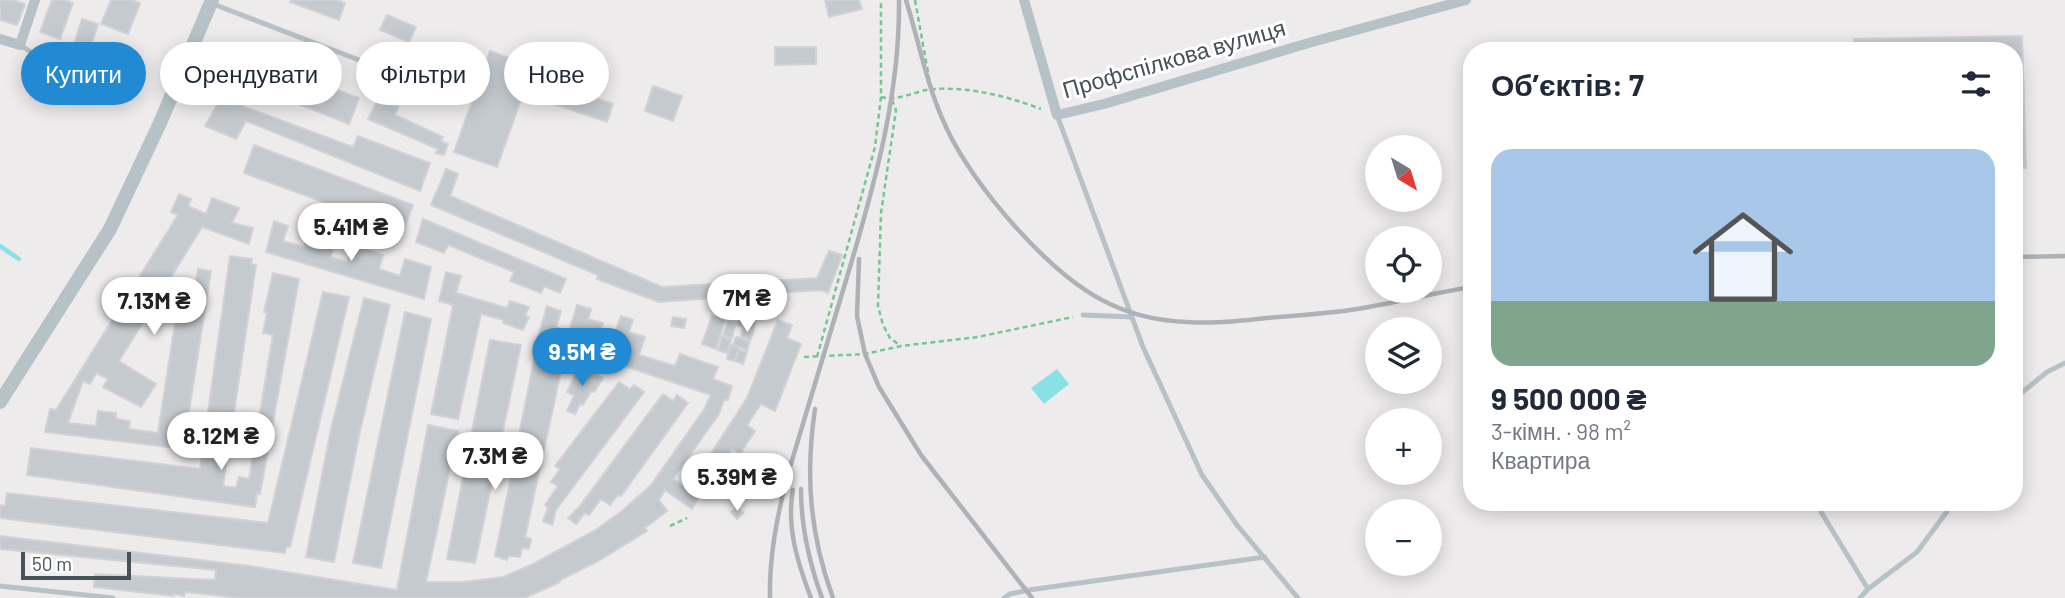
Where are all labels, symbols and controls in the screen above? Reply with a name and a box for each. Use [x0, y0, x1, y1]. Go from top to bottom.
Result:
street label: Профспілкова вулиця [1059, 13, 1288, 103]
chip: Купити [21, 42, 146, 105]
chip: Орендувати [160, 42, 342, 105]
chip: Фільтри [356, 42, 490, 105]
chip: Нове [504, 42, 609, 105]
icon: filters [1957, 65, 1995, 103]
text: Об’єктів: 7 [1491, 66, 1644, 102]
north arrow [1365, 135, 1442, 212]
map controls [1365, 135, 1442, 576]
icon: home [1680, 194, 1806, 320]
pin: 5.41M ₴ [286, 204, 416, 263]
text: 5.41M ₴ [314, 212, 388, 240]
button: locate [1365, 226, 1442, 303]
pin: 7M ₴ [706, 274, 788, 334]
pin: 7.13M ₴ [89, 278, 219, 337]
text: 7M ₴ [723, 283, 771, 311]
text: 7.13M ₴ [117, 286, 191, 314]
button: layers [1365, 317, 1442, 394]
pin: 9.5M ₴ [525, 328, 639, 388]
text: 9.5M ₴ [548, 337, 616, 365]
text: 9 500 000 ₴ [1491, 380, 1647, 416]
button: + [1365, 408, 1442, 485]
pin: 8.12M ₴ [156, 412, 286, 472]
text: 3-кімн. · 98 m² [1491, 417, 1631, 445]
text: 8.12M ₴ [183, 421, 259, 449]
pin: 7.3M ₴ [438, 433, 552, 492]
text: 7.3M ₴ [463, 441, 527, 469]
text: Квартира [1491, 446, 1590, 474]
pin: 5.39M ₴ [672, 454, 802, 513]
text: 5.39M ₴ [697, 462, 777, 490]
button: − [1365, 499, 1442, 576]
scale bar [21, 549, 131, 581]
text: 50 m [32, 552, 72, 575]

